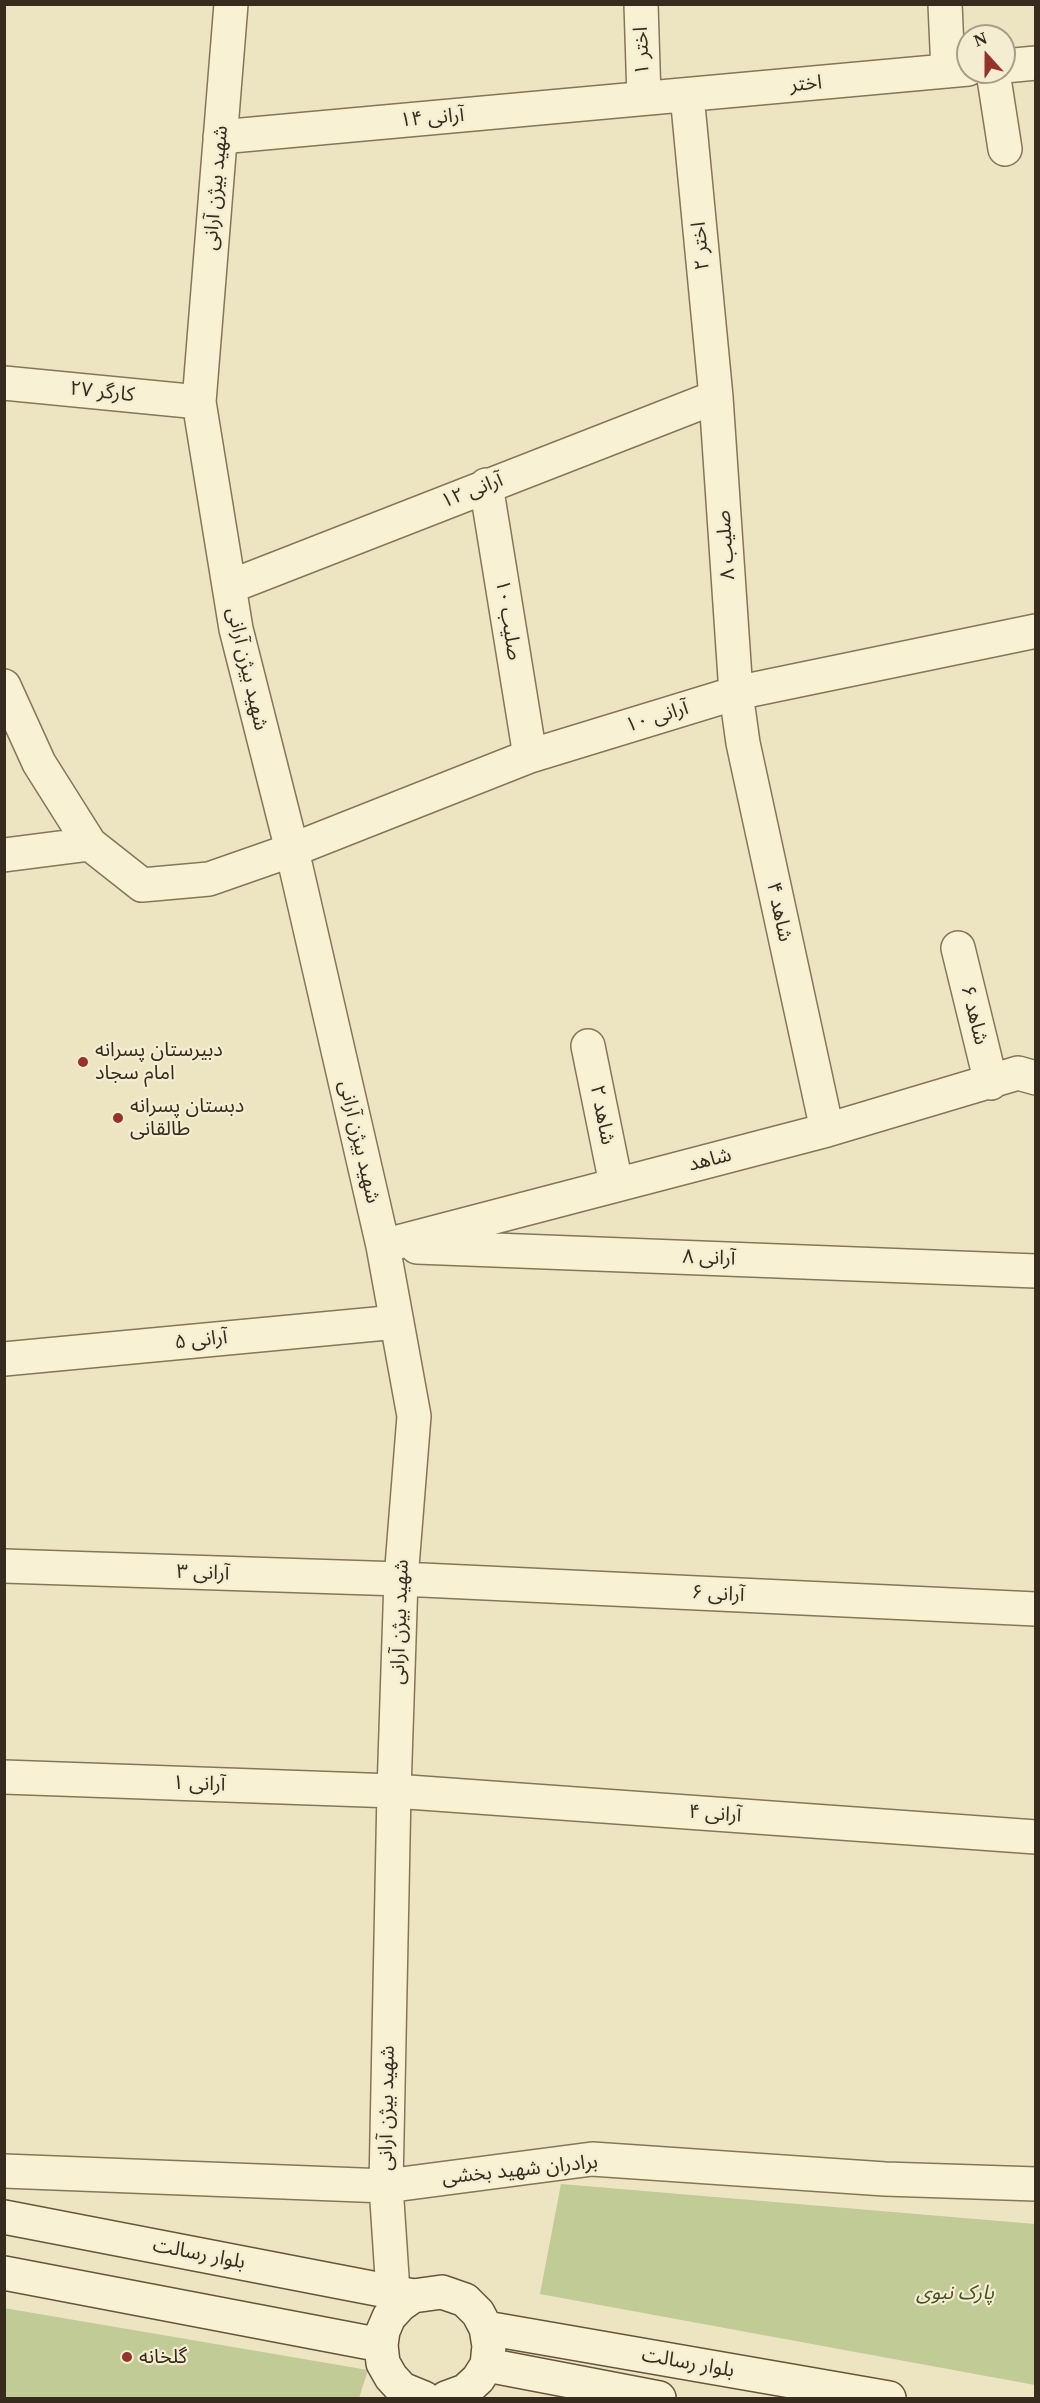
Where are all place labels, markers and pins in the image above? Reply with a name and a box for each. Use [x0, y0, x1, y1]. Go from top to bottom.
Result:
place label: دبیرستان پسرانه امام سجاد [95, 1038, 223, 1085]
marker: دبیرستان پسرانه امام سجاد [76, 1055, 90, 1069]
place label: دبستان پسرانه طالقانی [130, 1094, 244, 1141]
marker: دبستان پسرانه طالقانی [111, 1111, 125, 1125]
place label: گلخانه [139, 2345, 187, 2369]
marker: گلخانه [120, 2350, 134, 2364]

